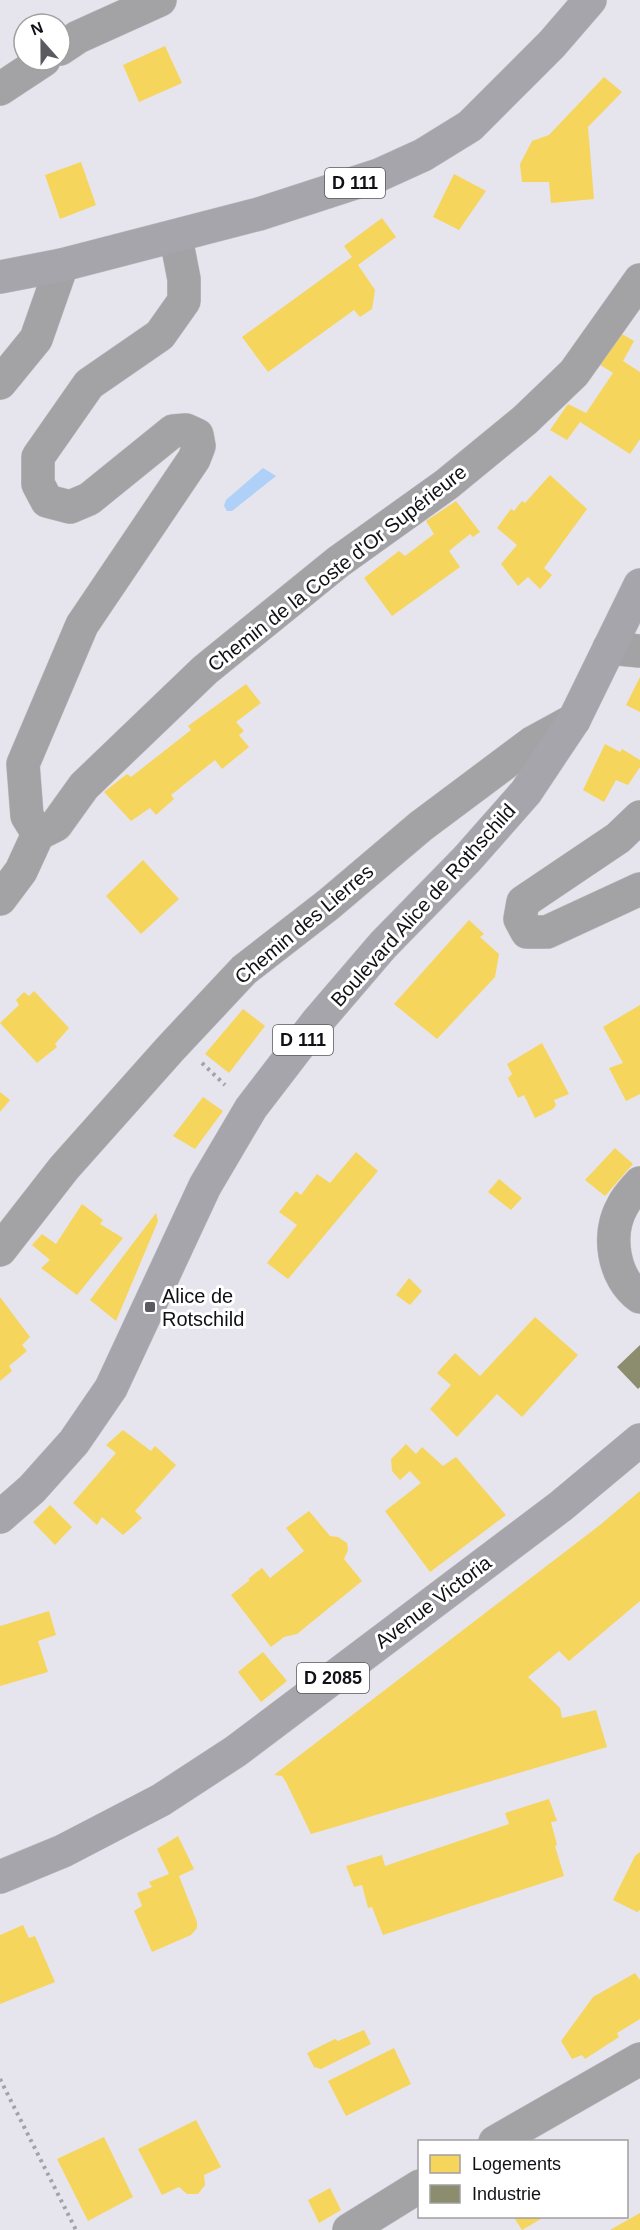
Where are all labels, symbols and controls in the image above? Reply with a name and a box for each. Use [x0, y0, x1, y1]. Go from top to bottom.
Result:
north arrow [12, 12, 72, 72]
text: N [28, 18, 45, 38]
road number: D 111 [325, 168, 385, 198]
street label: Chemin de la Coste d'Or Supérieure [203, 460, 471, 676]
street label: Boulevard Alice de Rothschild [326, 799, 520, 1011]
street label: Chemin des Lierres [231, 860, 377, 988]
road number: D 111 [273, 1025, 333, 1055]
place label: Alice de Rotschild [162, 1285, 244, 1330]
marker: Alice de Rotschild [143, 1300, 157, 1314]
street label: Avenue Victoria [371, 1551, 496, 1653]
road number: D 2085 [297, 1663, 369, 1693]
legend [418, 2140, 628, 2218]
text: Logements [472, 2154, 561, 2174]
text: Industrie [472, 2184, 541, 2204]

